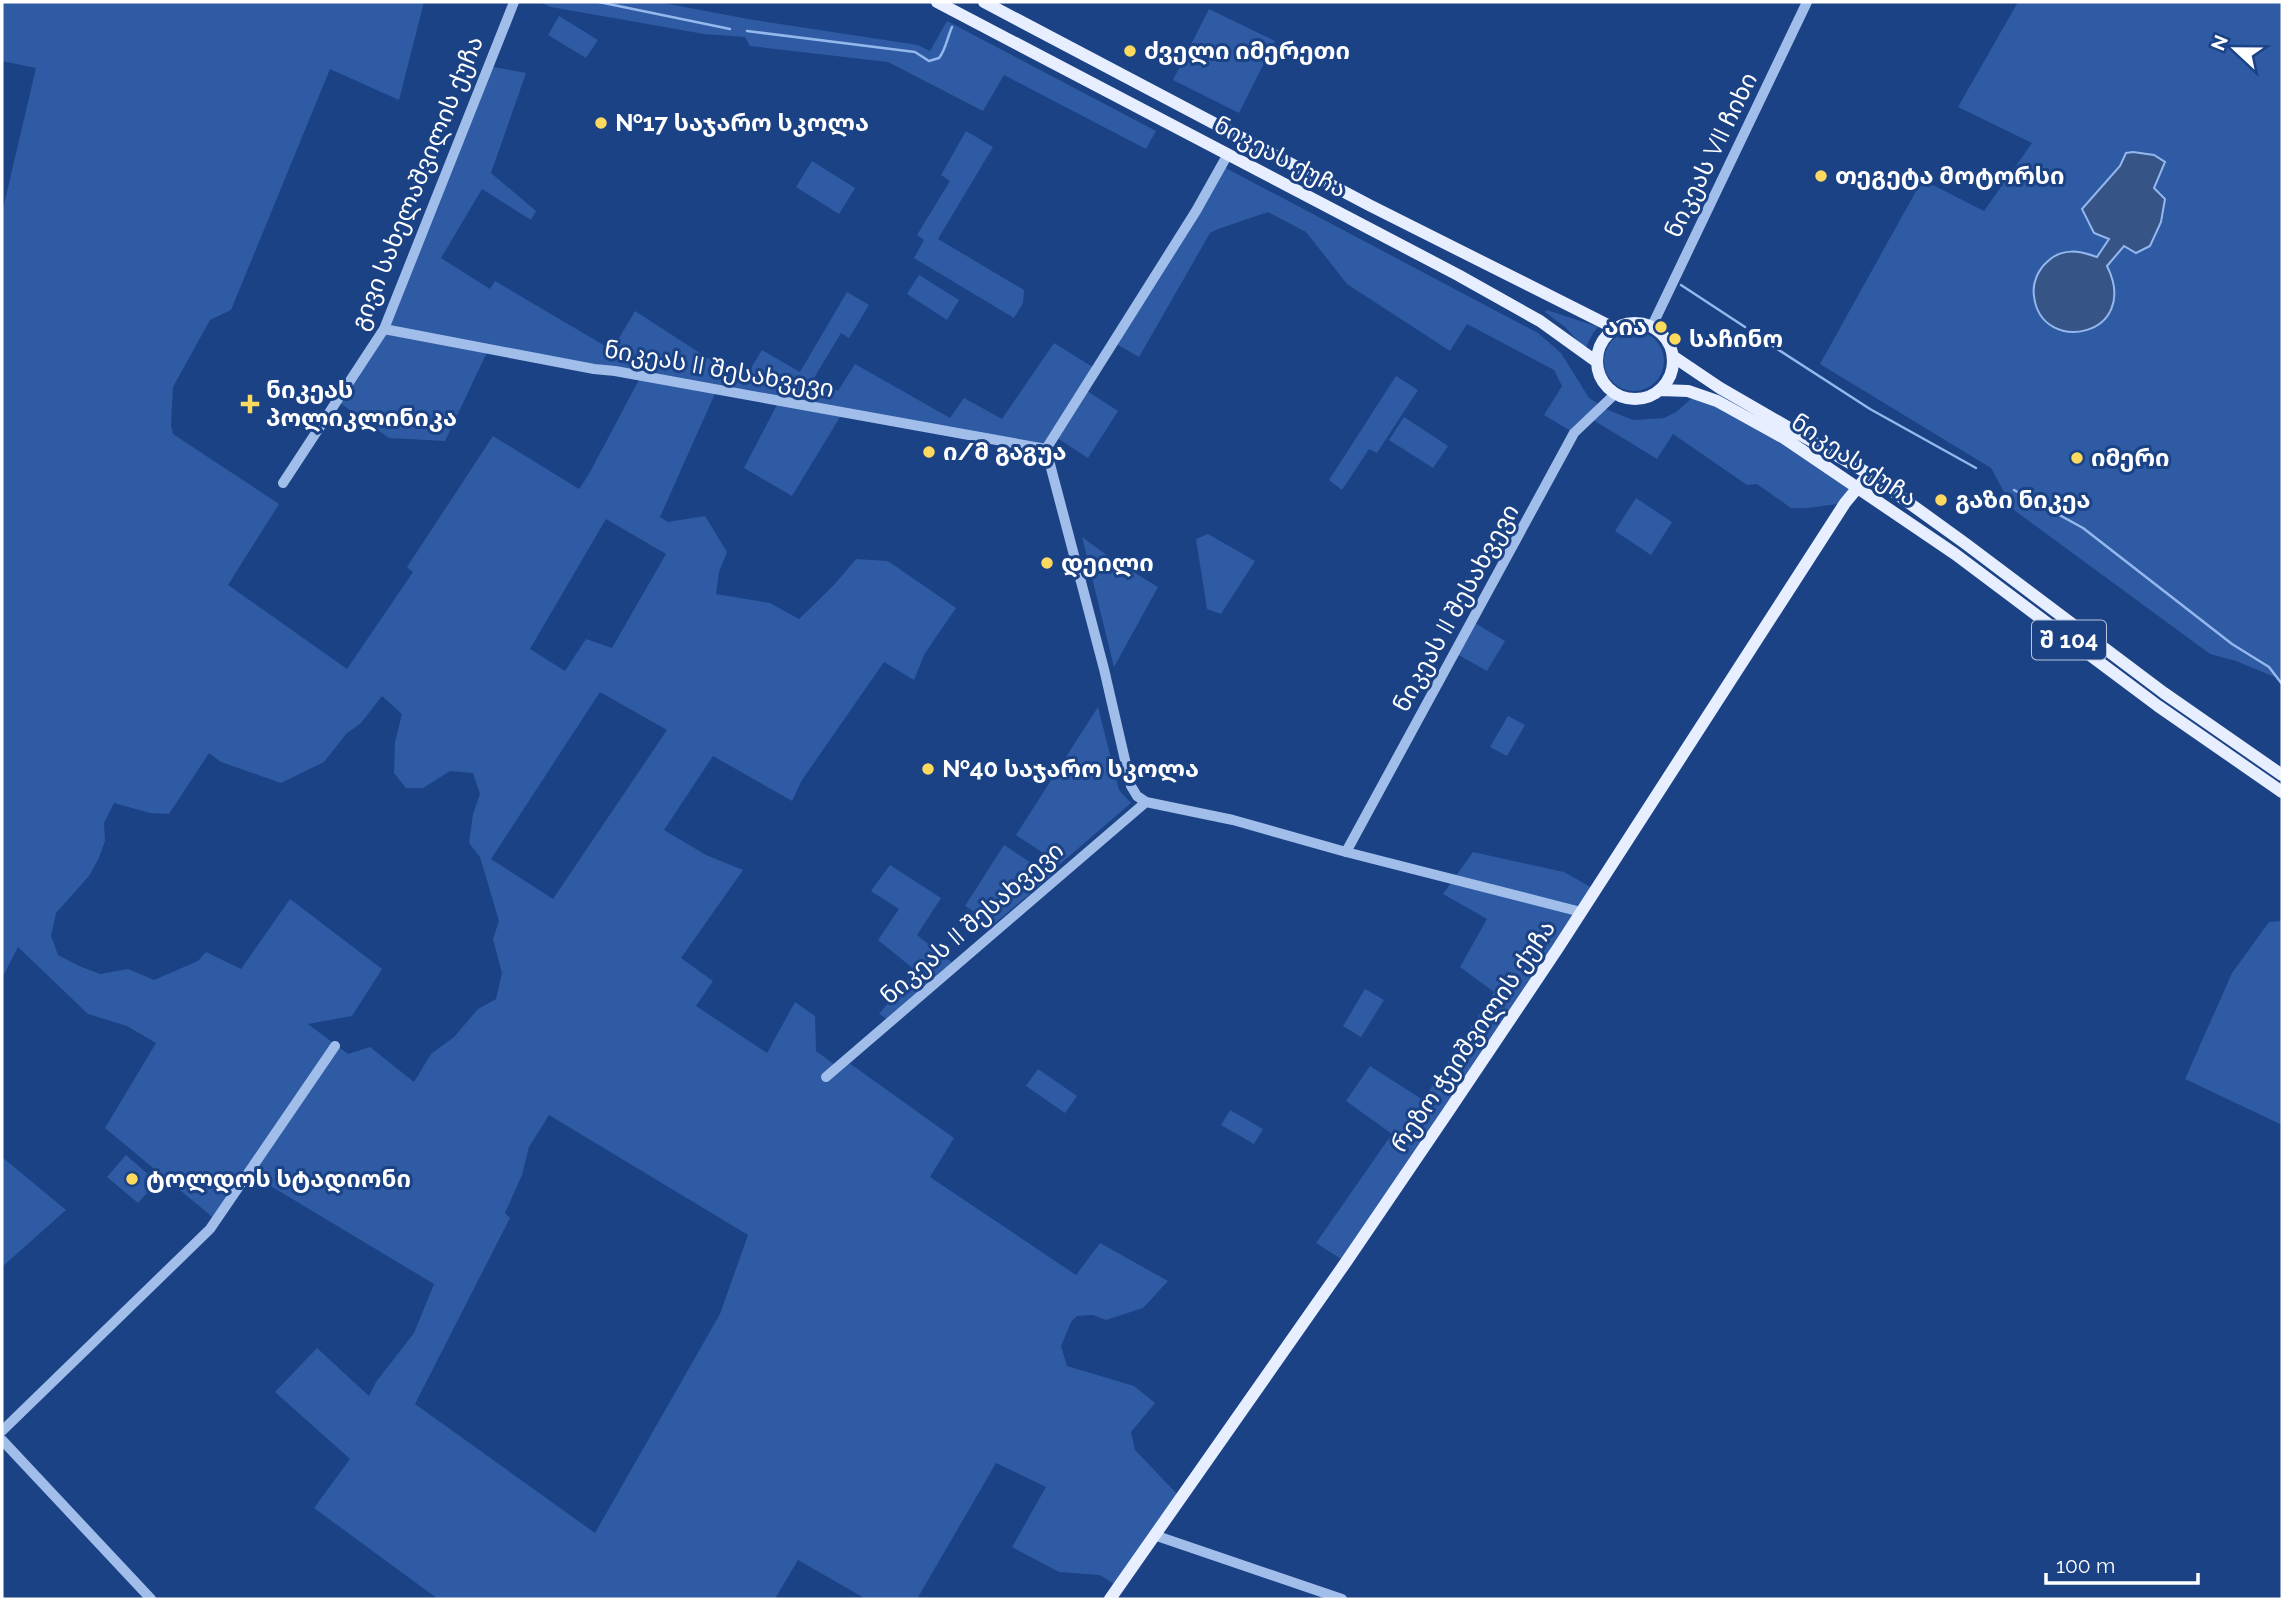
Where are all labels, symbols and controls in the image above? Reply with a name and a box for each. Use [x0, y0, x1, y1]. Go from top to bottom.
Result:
north arrow [2200, 14, 2270, 84]
street label: გივი სახელაშვილის ქუჩა [344, 32, 489, 334]
text: N [2206, 32, 2232, 53]
place label: ძველი იმერეთი [1144, 36, 1350, 65]
marker: ძველი იმერეთი [1122, 43, 1138, 59]
street label: ნიკეას VII ჩიხი [1658, 67, 1763, 242]
place label: №17 საჯარო სკოლა [615, 108, 869, 137]
street label: ნიკეას ქუჩა [1209, 110, 1351, 204]
marker: №17 საჯარო სკოლა [593, 115, 609, 131]
place label: თეგეტა მოტორსი [1835, 161, 2065, 190]
marker: თეგეტა მოტორსი [1813, 168, 1829, 184]
place label: აია [1604, 312, 1647, 341]
marker: აია [1653, 319, 1669, 335]
place label: საჩინო [1689, 324, 1783, 353]
marker: საჩინო [1667, 331, 1683, 347]
street label: ნიკეას II შესახვევი [602, 334, 836, 403]
place label: ნიკეას პოლიკლინიკა [266, 375, 457, 432]
marker: ნიკეას პოლიკლინიკა [240, 394, 260, 414]
street label: ნიკეას ქუჩა [1786, 407, 1923, 512]
place label: ი/მ გაგუა [943, 437, 1066, 466]
place label: იმერი [2091, 443, 2170, 472]
marker: ი/მ გაგუა [921, 444, 937, 460]
marker: იმერი [2069, 450, 2085, 466]
place label: გაზი ნიკეა [1955, 485, 2091, 514]
marker: გაზი ნიკეა [1933, 492, 1949, 508]
street label: ნიკეას II შესახვევი [1386, 499, 1525, 717]
place label: დეილი [1061, 548, 1154, 578]
marker: დეილი [1039, 555, 1055, 571]
road number: შ 104 [2032, 620, 2106, 660]
place label: №40 საჯარო სკოლა [942, 754, 1199, 783]
marker: №40 საჯარო სკოლა [920, 761, 936, 777]
street label: ნიკეას II შესახვევი [874, 835, 1069, 1010]
street label: რეზო ჭეიშვილის ქუჩა [1384, 914, 1561, 1157]
place label: ტოლდოს სტადიონი [146, 1164, 411, 1194]
marker: ტოლდოს სტადიონი [124, 1171, 140, 1187]
scale bar [2046, 1542, 2198, 1586]
text: 100 m [2056, 1553, 2115, 1578]

